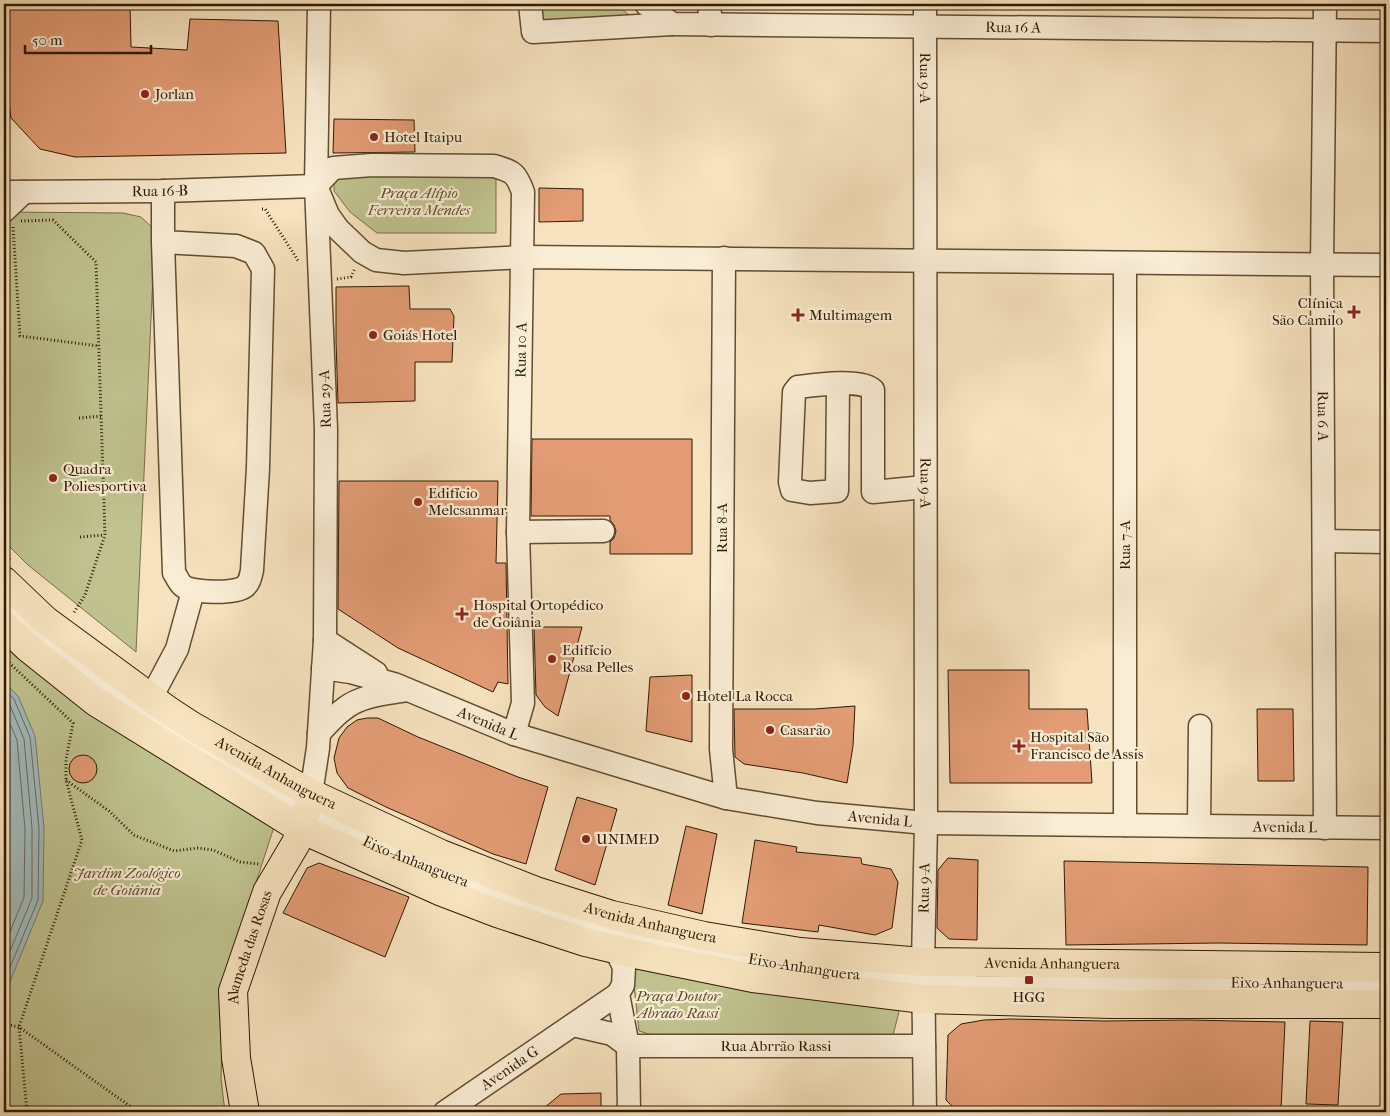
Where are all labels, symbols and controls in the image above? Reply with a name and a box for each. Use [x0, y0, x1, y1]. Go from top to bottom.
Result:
street label: Rua 16 A [985, 18, 1041, 37]
scale bar [25, 22, 151, 54]
text: 50 m [32, 31, 63, 49]
street label: Rua 9-A [916, 53, 934, 104]
place label: Jorlan [154, 85, 194, 103]
marker: Jorlan [139, 88, 151, 100]
place label: Hotel Itaipu [384, 128, 463, 146]
marker: Hotel Itaipu [368, 131, 380, 143]
street label: Rua 16-B [132, 181, 188, 200]
park label: Praça Alípio Ferreira Mendes [367, 184, 470, 219]
place label: Clínica São Camilo [1272, 294, 1344, 329]
marker: Clínica São Camilo [1347, 305, 1361, 319]
place label: Multimagem [809, 306, 893, 324]
marker: Multimagem [791, 308, 805, 322]
street label: Rua 10 A [512, 322, 530, 378]
place label: Goiás Hotel [383, 326, 457, 344]
marker: Goiás Hotel [367, 329, 379, 341]
street label: Rua 29-A [315, 369, 335, 429]
street label: Rua 6 A [1314, 391, 1332, 441]
street label: Rua 9-A [917, 458, 935, 509]
place label: Quadra Poliesportiva [63, 460, 148, 495]
marker: Quadra Poliesportiva [47, 472, 59, 484]
place label: Edifício Melcsanmar [428, 484, 507, 519]
marker: Edifício Melcsanmar [412, 496, 424, 508]
street label: Rua 8-A [713, 503, 731, 553]
street label: Rua 7-A [1116, 520, 1134, 570]
place label: Hospital Ortopédico de Goiânia [473, 596, 604, 631]
marker: Hospital Ortopédico de Goiânia [455, 607, 469, 621]
place label: Edifício Rosa Pelles [562, 641, 634, 676]
marker: Edifício Rosa Pelles [546, 653, 558, 665]
place label: Hotel La Rocca [696, 687, 794, 705]
marker: Hotel La Rocca [680, 690, 692, 702]
street label: Avenida L [454, 702, 521, 744]
place label: Casarão [780, 721, 831, 739]
marker: Casarão [764, 724, 776, 736]
place label: Hospital São Francisco de Assis [1030, 728, 1144, 763]
street label: Avenida Anhanguera [211, 732, 340, 813]
marker: Hospital São Francisco de Assis [1012, 739, 1026, 753]
street label: Avenida L [846, 807, 913, 831]
street label: Avenida L [1252, 818, 1317, 836]
place label: UNIMED [596, 830, 659, 848]
street label: Eixo-Anhanguera [360, 832, 472, 891]
marker: UNIMED [580, 833, 592, 845]
street label: Rua 9-A [915, 862, 933, 914]
park label: Jardim Zoológico de Goiânia [73, 864, 181, 899]
street label: Alameda das Rosas [224, 888, 276, 1006]
street label: Avenida Anhanguera [581, 898, 719, 947]
street label: Eixo-Anhanguera [747, 949, 861, 983]
street label: Avenida Anhanguera [983, 954, 1121, 973]
street label: Eixo-Anhanguera [1230, 973, 1344, 993]
marker: HGG [1023, 974, 1035, 986]
park label: Praça Doutor Abraão Rassi [635, 987, 721, 1022]
place label: HGG [1013, 988, 1046, 1006]
street label: Rua Abrrão Rassi [721, 1037, 832, 1055]
street label: Avenida G [476, 1042, 542, 1095]

